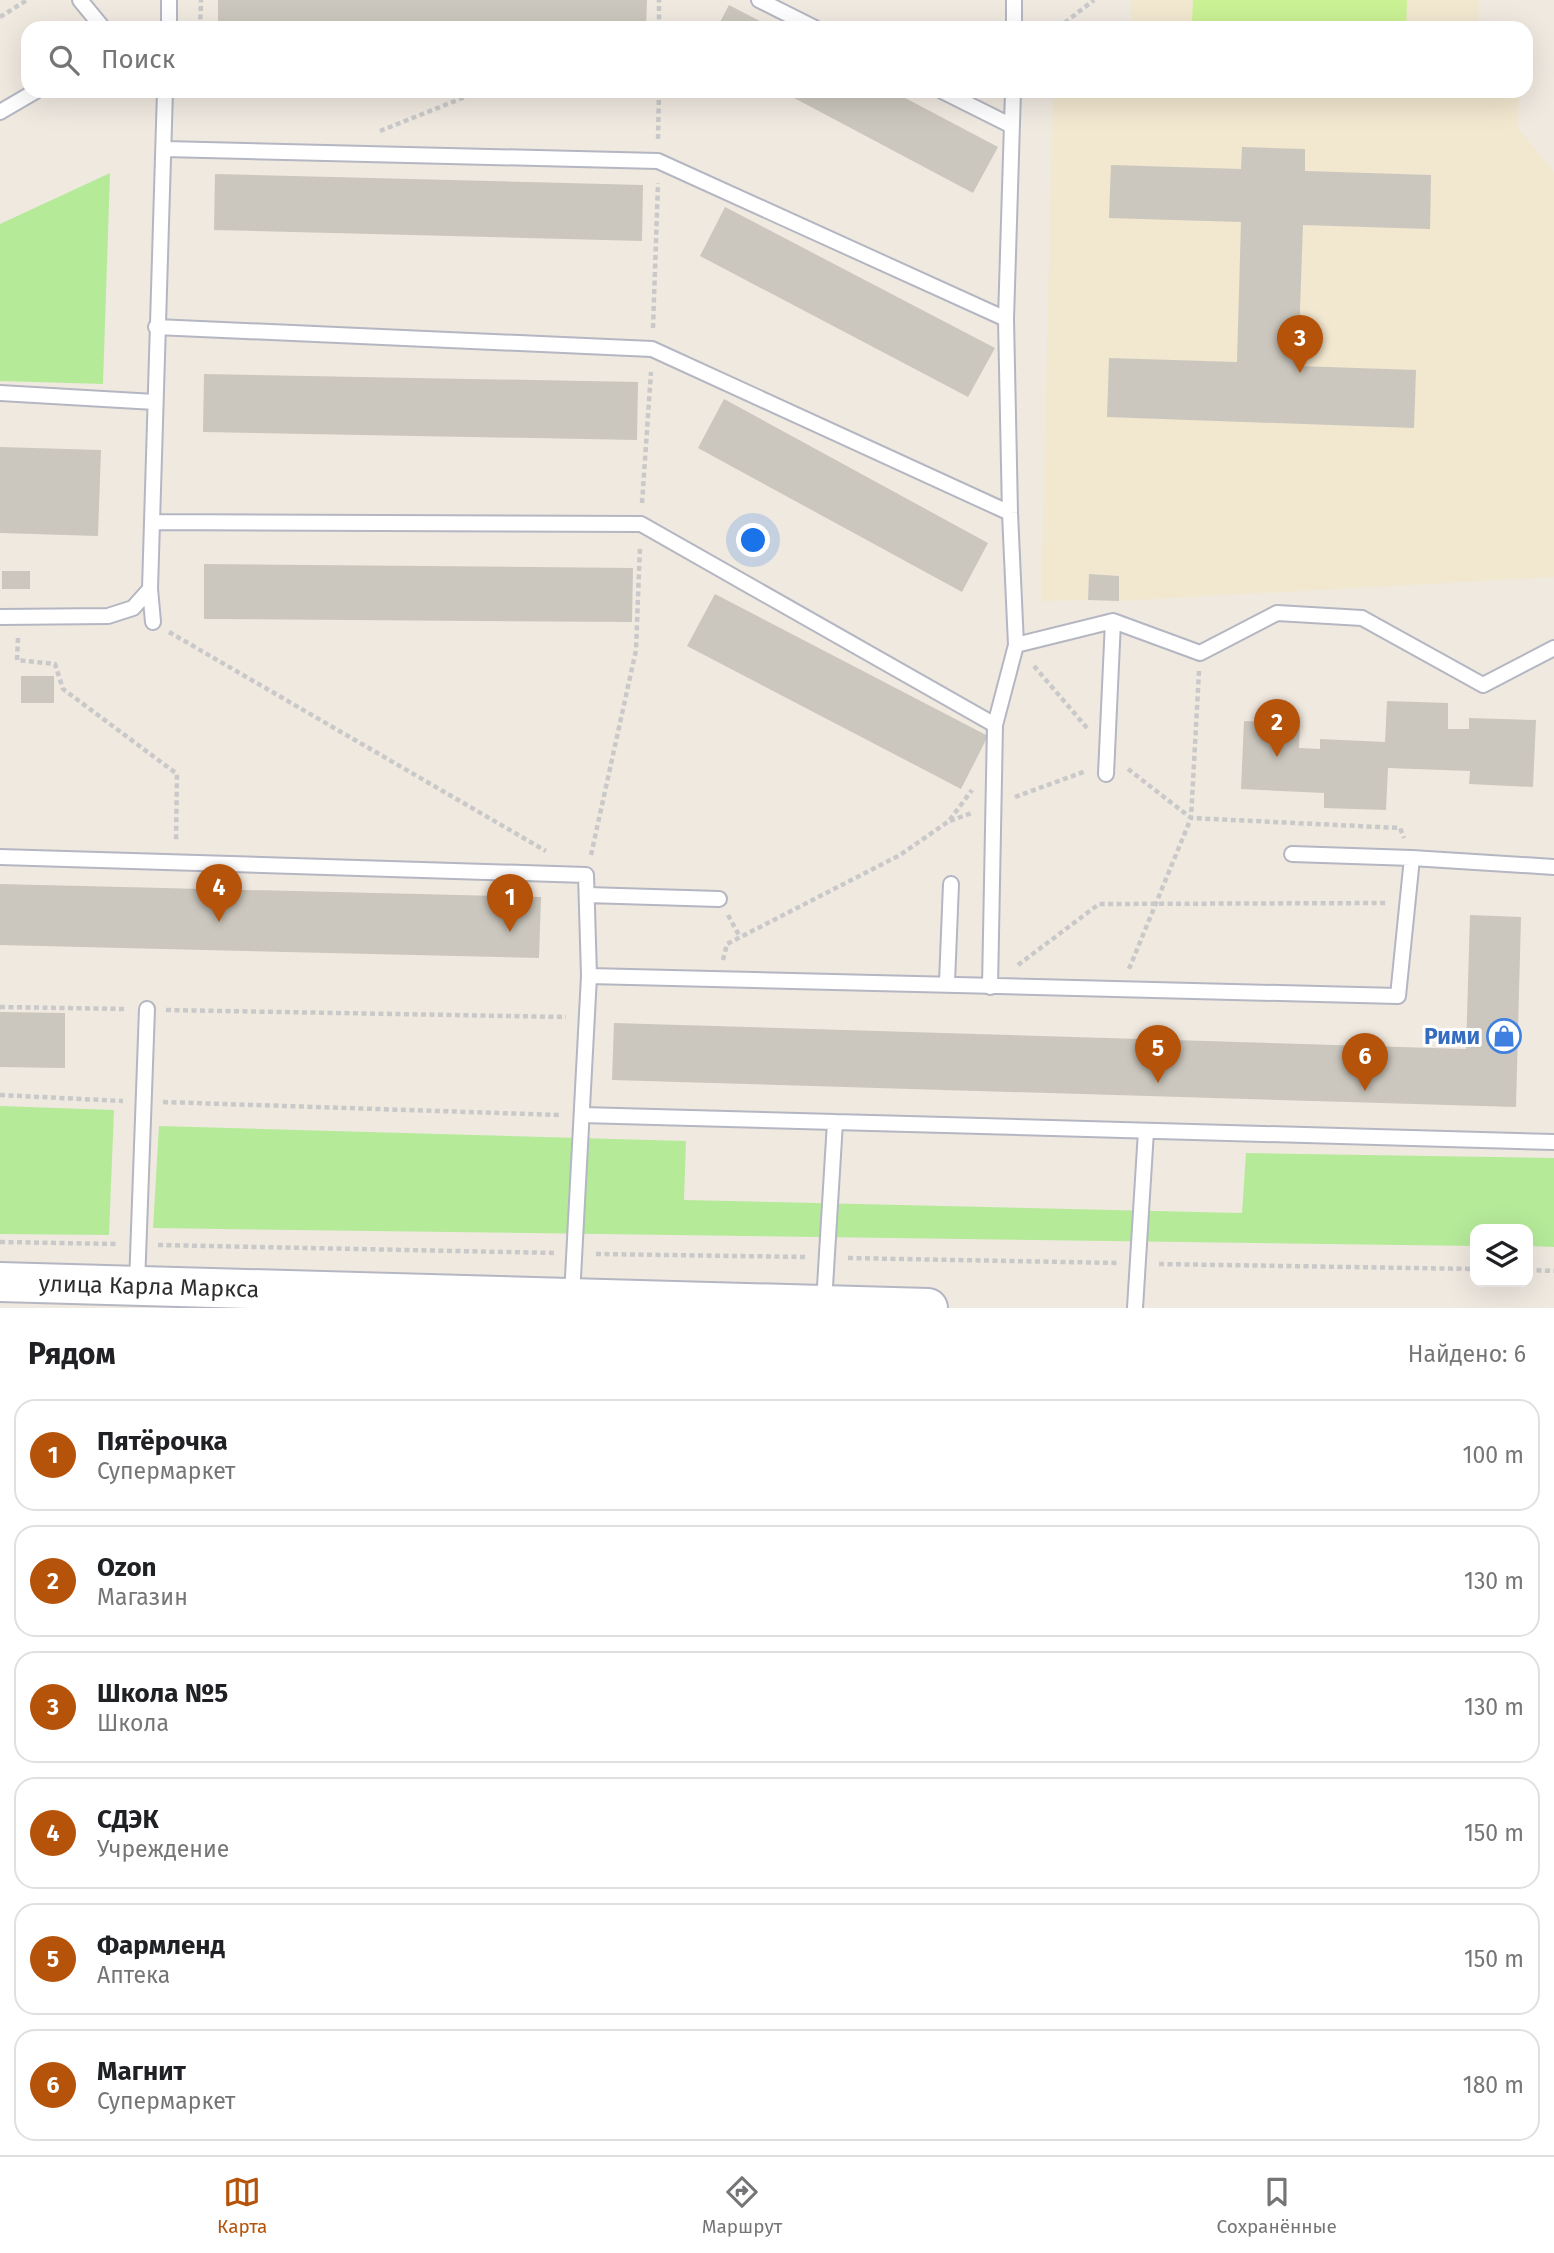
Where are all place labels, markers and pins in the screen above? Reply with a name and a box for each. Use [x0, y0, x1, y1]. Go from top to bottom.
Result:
pin: 3 [1277, 315, 1323, 373]
pin: 2 [1254, 699, 1300, 757]
pin: 4 [196, 864, 242, 922]
pin: 1 [487, 874, 533, 932]
shop icon: Рими [1485, 1017, 1523, 1055]
place label: Рими [1424, 1022, 1480, 1050]
pin: 5 [1135, 1025, 1181, 1083]
pin: 6 [1342, 1033, 1388, 1091]

